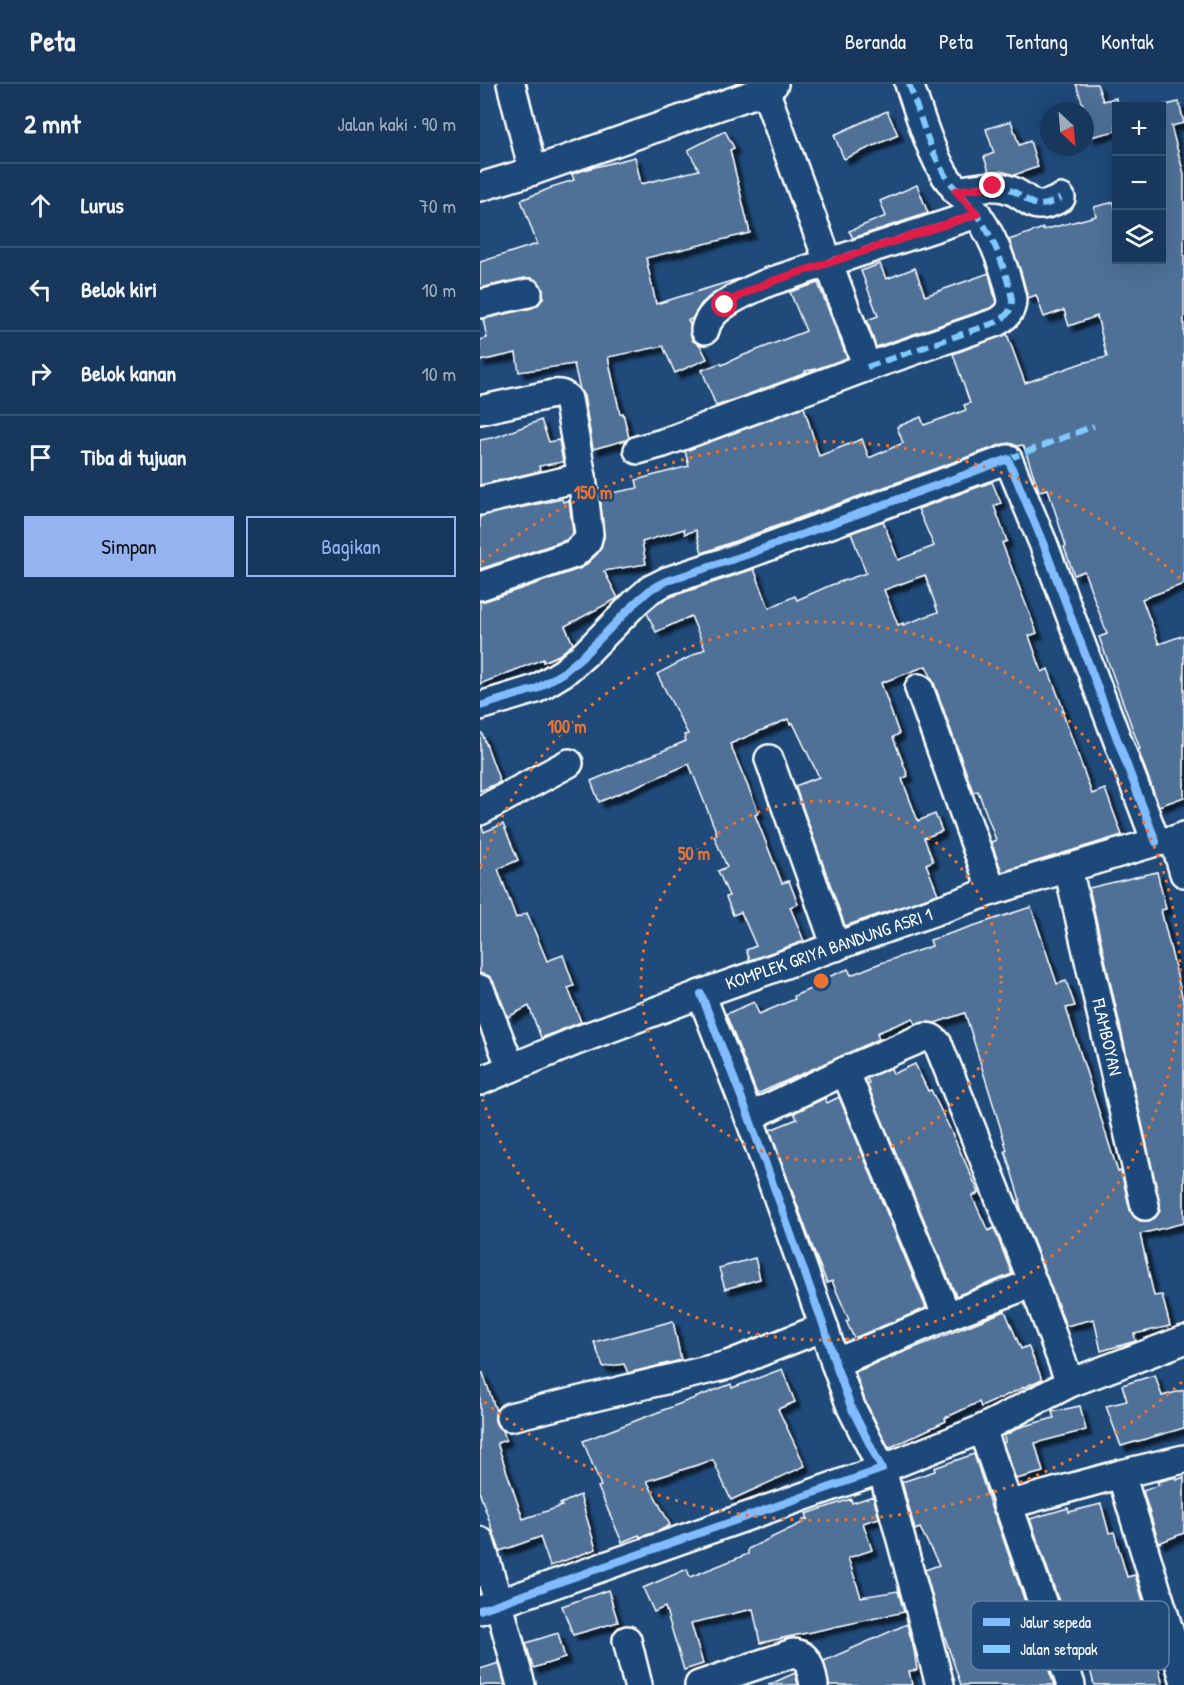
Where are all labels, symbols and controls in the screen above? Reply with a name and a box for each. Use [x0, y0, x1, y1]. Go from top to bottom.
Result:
text: Peta [30, 22, 75, 60]
text: Beranda [845, 27, 906, 56]
text: Peta [939, 27, 973, 56]
text: Tentang [1006, 27, 1068, 56]
text: Kontak [1101, 27, 1154, 56]
north arrow [1040, 102, 1094, 156]
map controls [1112, 102, 1166, 264]
button: + [1112, 102, 1166, 156]
text: 2 mnt [24, 106, 81, 141]
text: Jalan kaki · 90 m [337, 110, 456, 137]
button: − [1112, 156, 1166, 210]
route end [979, 172, 1005, 198]
icon: ahead [24, 189, 57, 222]
text: Lurus [81, 190, 124, 220]
text: 70 m [419, 192, 456, 219]
button: layers [1112, 210, 1166, 264]
icon: left [24, 273, 57, 306]
text: Belok kiri [81, 274, 157, 304]
text: 10 m [422, 276, 456, 303]
route start [711, 291, 737, 317]
icon: right [24, 357, 57, 390]
text: Belok kanan [81, 358, 176, 388]
text: 10 m [422, 360, 456, 387]
icon: arrive [24, 441, 57, 474]
text: Tiba di tujuan [81, 442, 186, 472]
text: 150 m [574, 480, 612, 505]
button: Simpan [24, 516, 234, 577]
button: Bagikan [246, 516, 456, 577]
text: 100 m [547, 714, 587, 739]
text: 50 m [678, 841, 710, 866]
street label: KOMPLEK GRIYA BANDUNG ASRI 1 [722, 901, 936, 996]
centre of rings [811, 971, 831, 991]
street label: FLAMBOYAN [1086, 995, 1128, 1078]
legend [971, 1601, 1169, 1670]
text: Jalur sepeda [1020, 1611, 1091, 1633]
text: Jalan setapak [1020, 1638, 1098, 1660]

